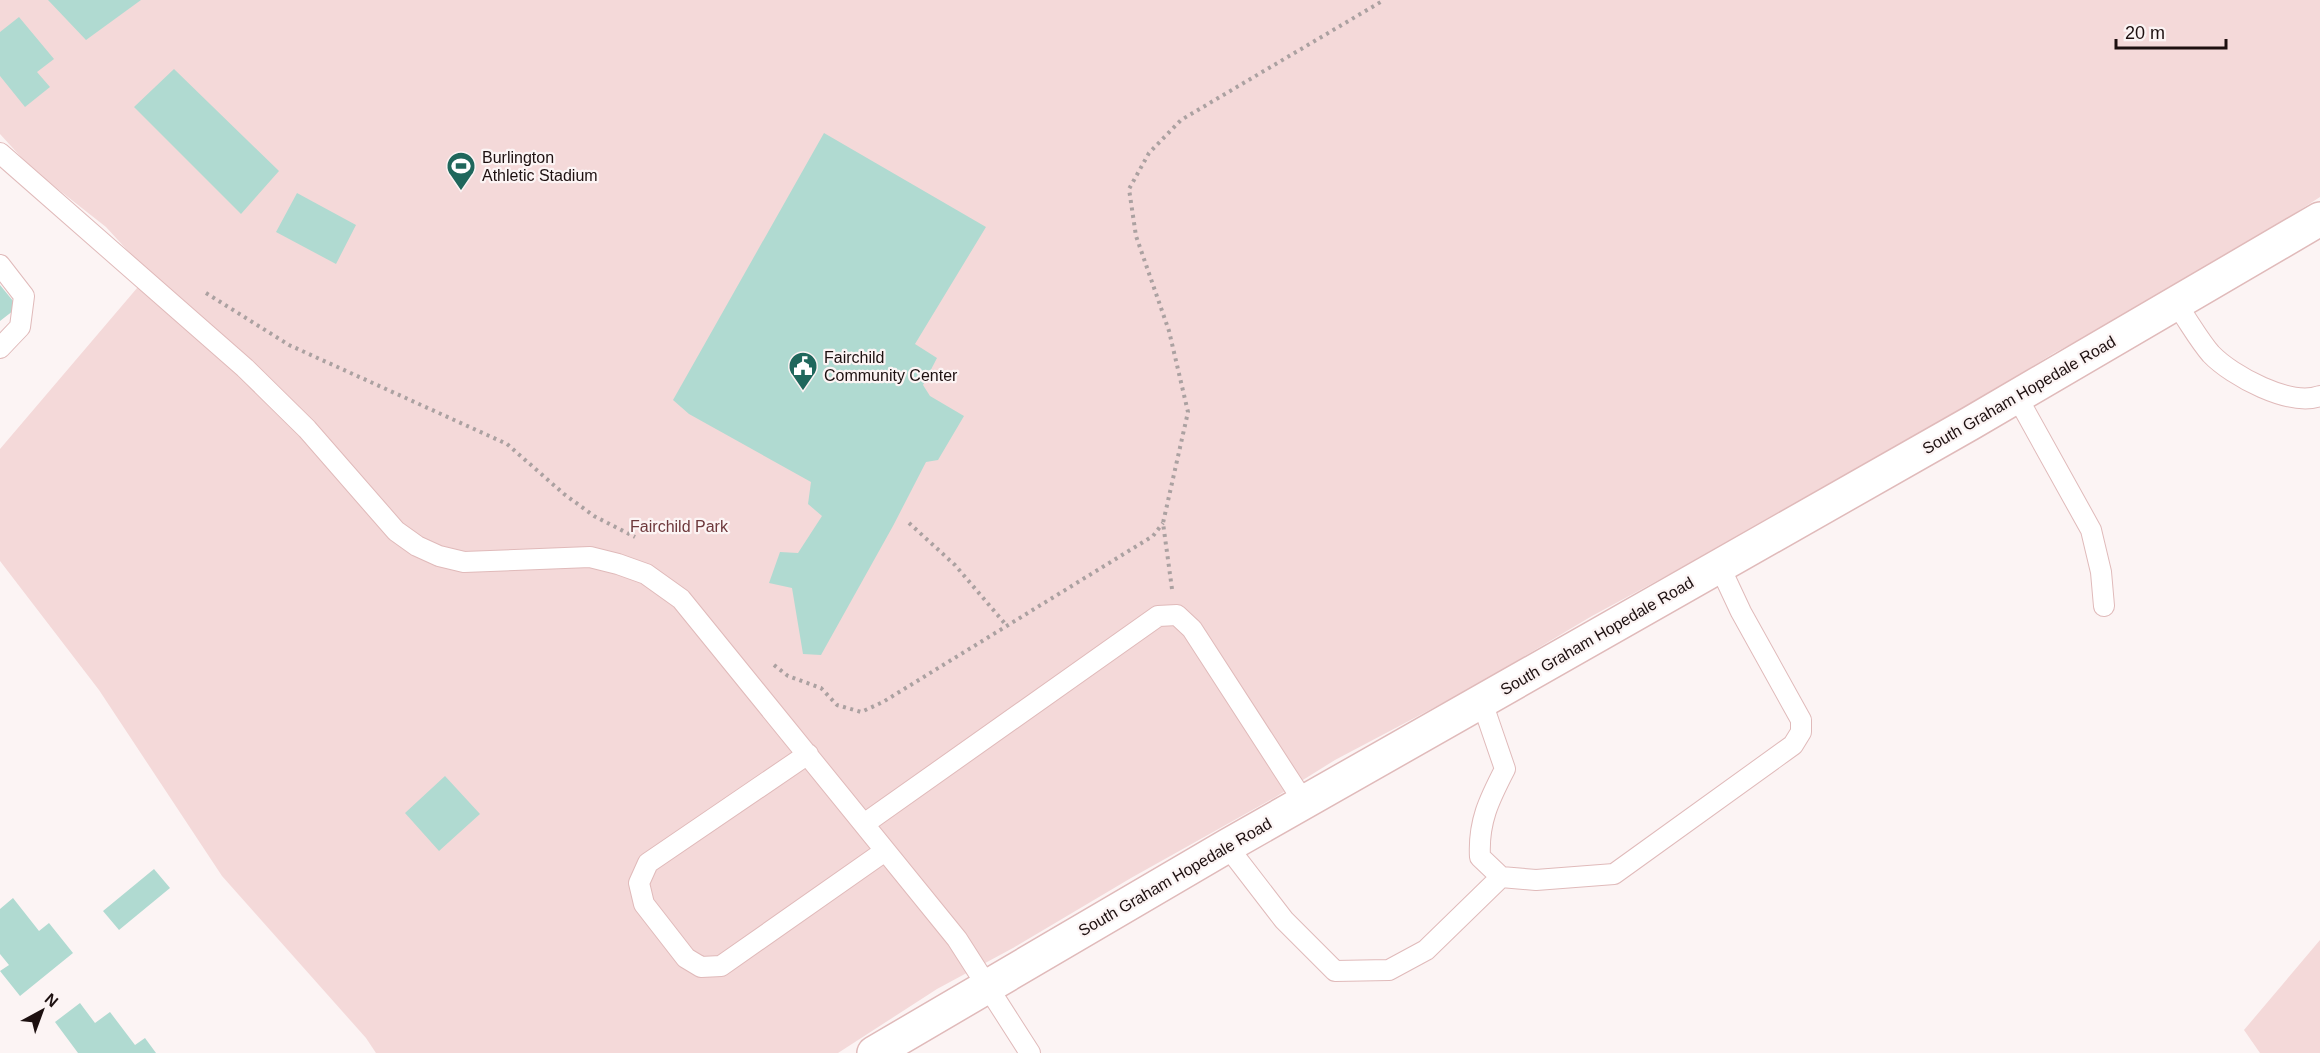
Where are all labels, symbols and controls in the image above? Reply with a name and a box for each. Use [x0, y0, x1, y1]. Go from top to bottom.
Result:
scale bar [2116, 12, 2226, 50]
text: 20 m [2125, 23, 2165, 43]
place label: Burlington Athletic Stadium [482, 149, 598, 184]
sports icon: Burlington Athletic Stadium [445, 150, 477, 192]
street label: South Graham Hopedale Road [1920, 333, 2118, 457]
place label: Fairchild Community Center [824, 349, 958, 384]
public building icon: Fairchild Community Center [787, 350, 819, 392]
park label: Fairchild Park [630, 518, 729, 535]
street label: South Graham Hopedale Road [1498, 574, 1696, 698]
street label: South Graham Hopedale Road [1076, 815, 1274, 939]
north arrow [12, 981, 72, 1041]
text: N [42, 990, 61, 1010]

